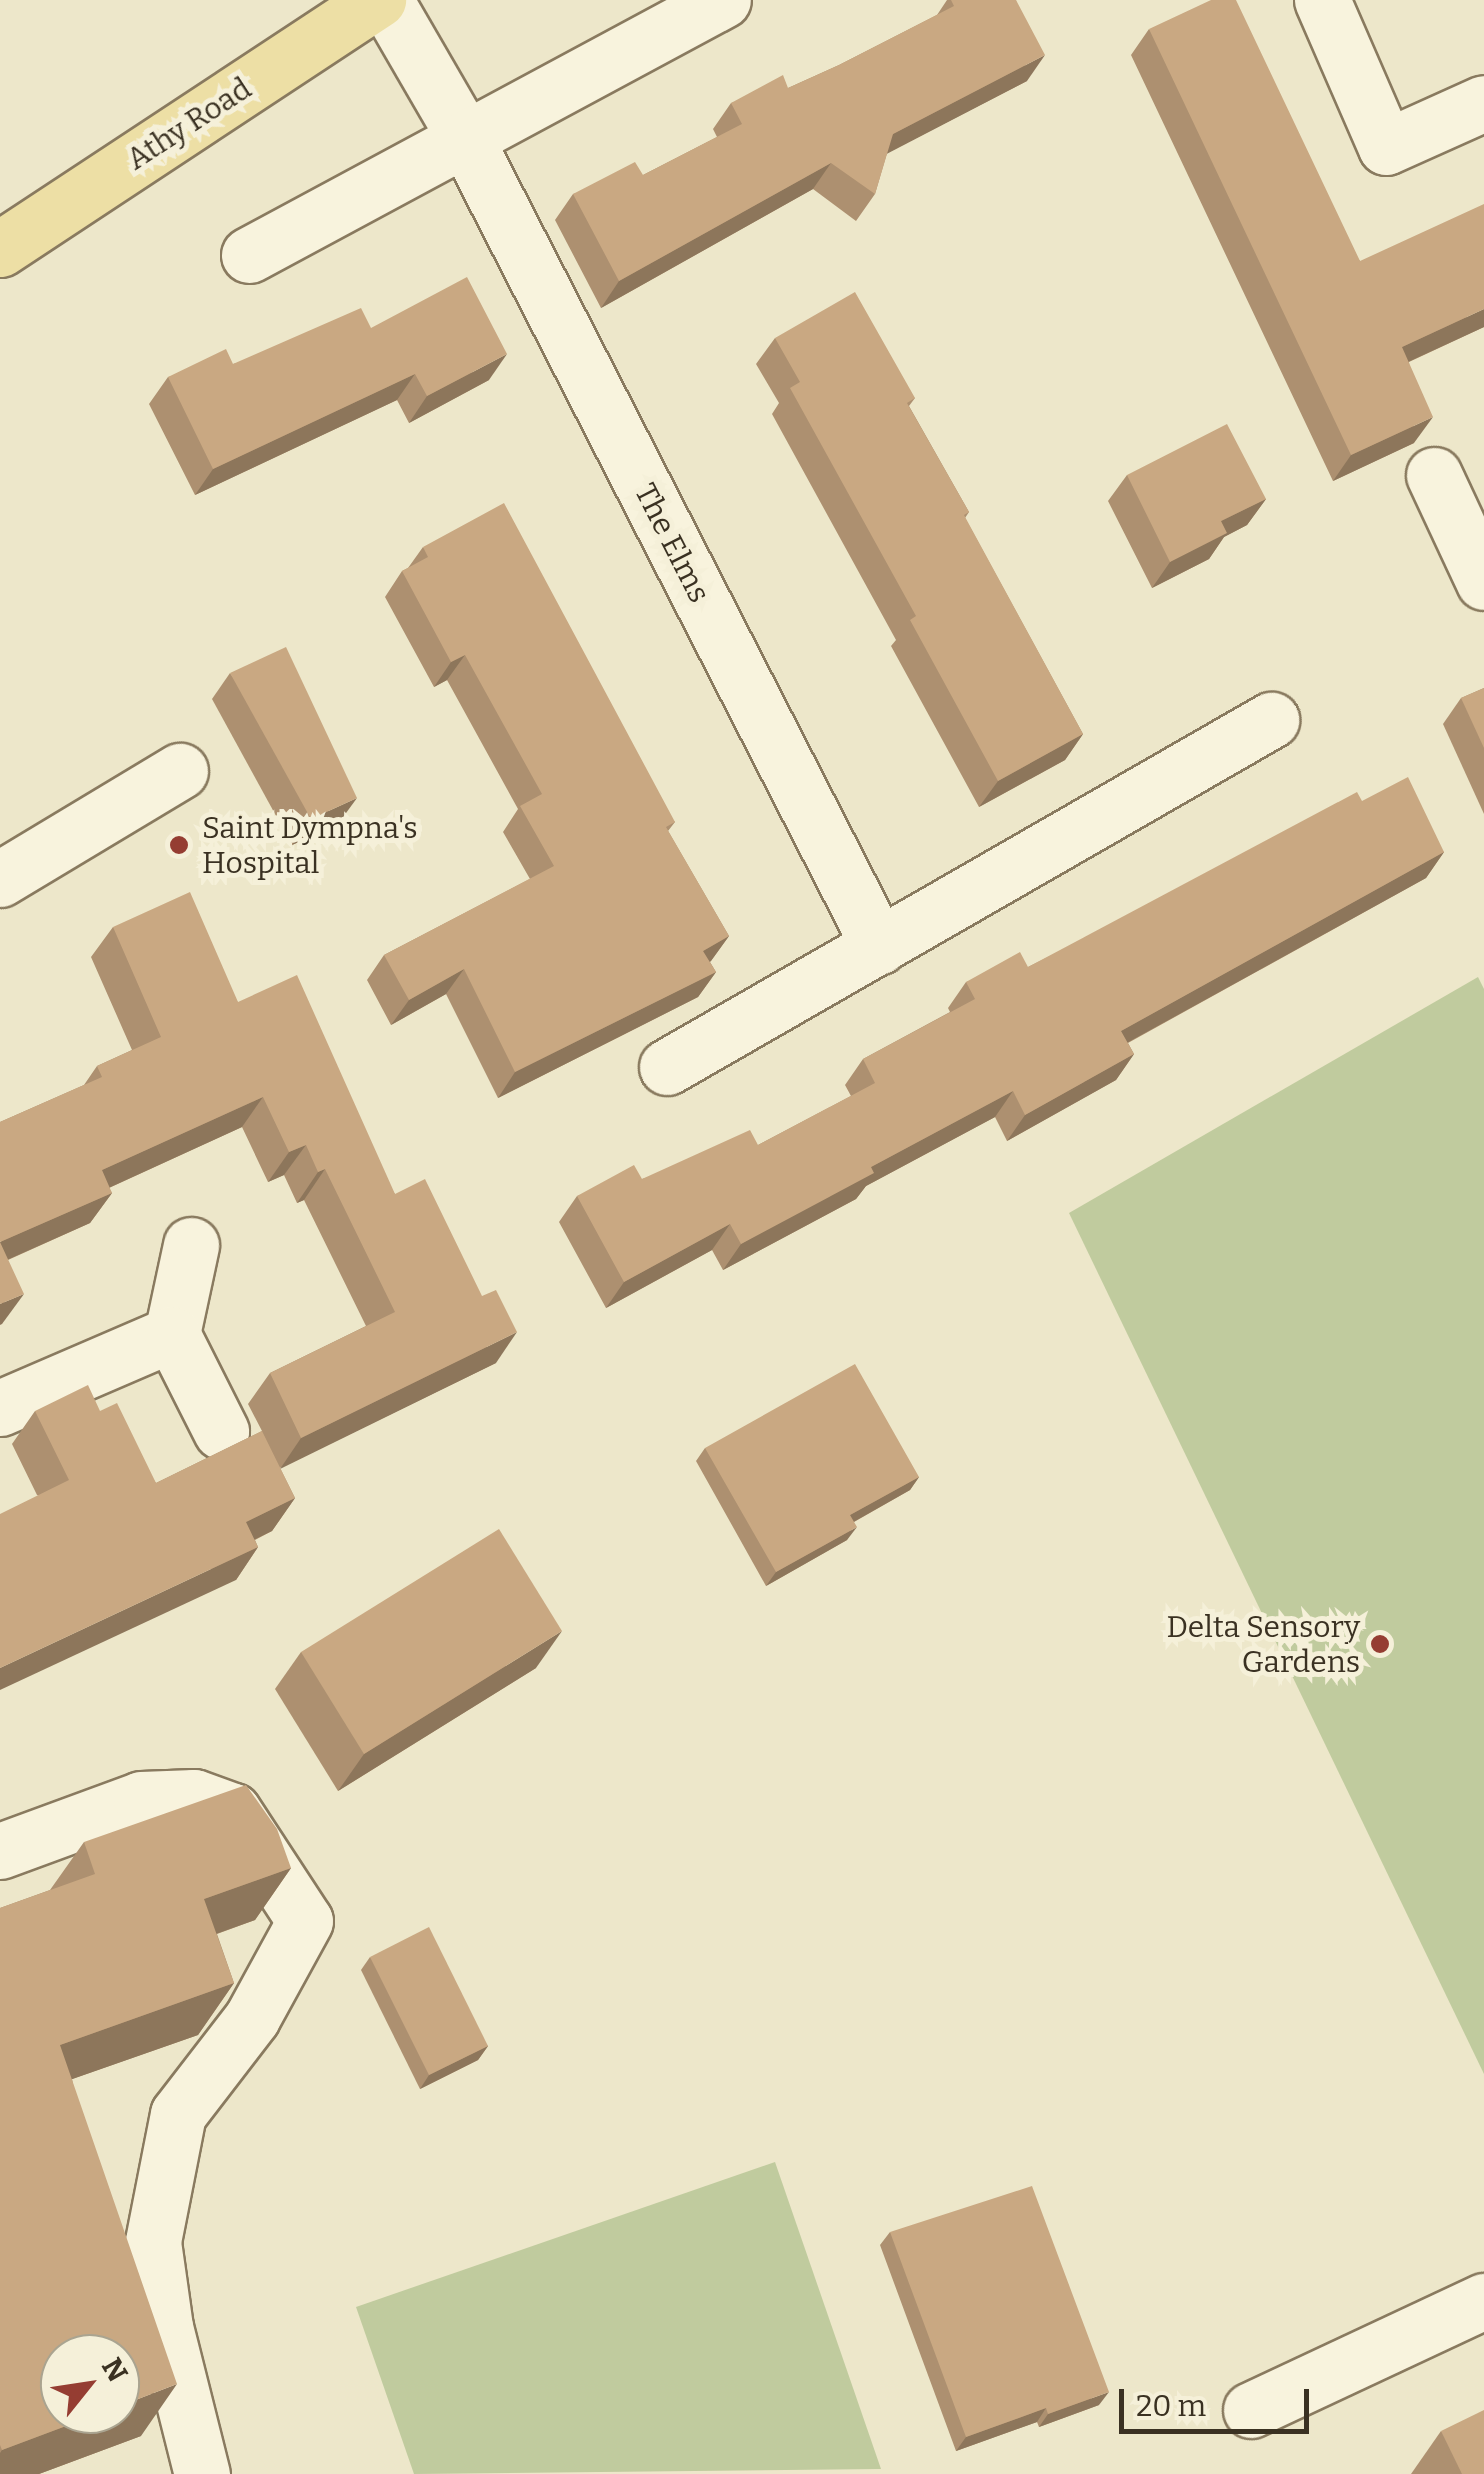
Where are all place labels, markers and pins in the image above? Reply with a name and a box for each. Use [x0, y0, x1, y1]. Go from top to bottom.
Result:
place label: Saint Dympna's Hospital [202, 810, 417, 880]
marker: Saint Dympna's Hospital [166, 832, 192, 858]
place label: Delta Sensory Gardens [1167, 1609, 1360, 1680]
marker: Delta Sensory Gardens [1369, 1633, 1391, 1655]

